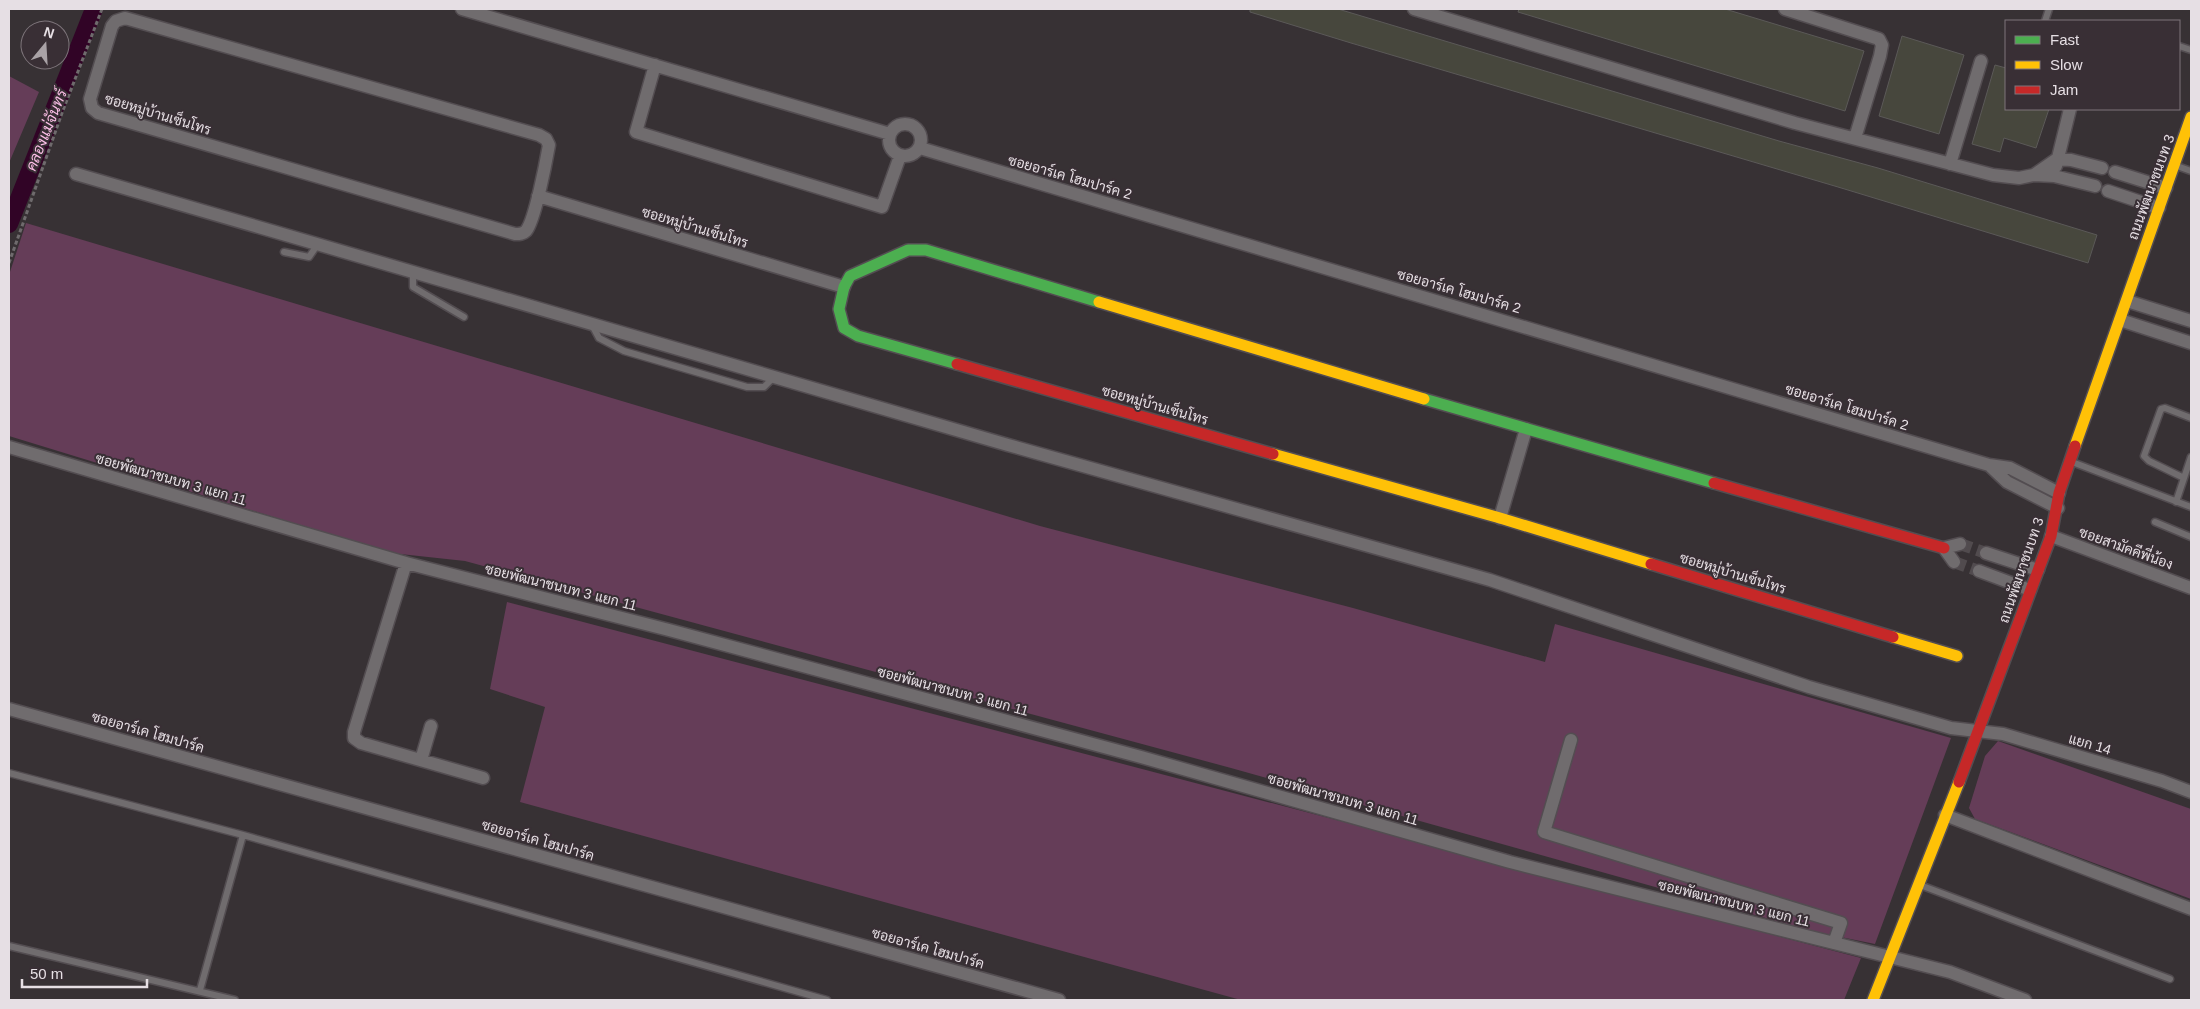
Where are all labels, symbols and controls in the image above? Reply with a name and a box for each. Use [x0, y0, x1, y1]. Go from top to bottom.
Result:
north arrow [20, 20, 70, 70]
legend [2005, 20, 2180, 110]
text: N [42, 23, 56, 42]
text: Fast [2050, 31, 2080, 48]
text: Slow [2050, 56, 2083, 73]
text: Jam [2050, 81, 2078, 98]
water label: คลองแม่จันทร์ [21, 85, 71, 173]
street label: ซอยหมู่บ้านเซ็นโทร [102, 89, 214, 140]
street label: ถนนพัฒนาชนบท 3 [2125, 132, 2178, 242]
street label: ซอยอาร์เค โฮมปาร์ค 2 [1006, 151, 1134, 202]
street label: ซอยหมู่บ้านเซ็นโทร [639, 202, 751, 253]
street label: ซอยอาร์เค โฮมปาร์ค 2 [1395, 265, 1523, 316]
street label: ซอยอาร์เค โฮมปาร์ค 2 [1783, 380, 1911, 433]
street label: ซอยหมู่บ้านเซ็นโทร [1099, 381, 1211, 430]
street label: ซอยพัฒนาชนบท 3 แยก 11 [94, 450, 248, 508]
street label: ถนนพัฒนาชนบท 3 [1995, 515, 2047, 625]
street label: ซอยสามัคคีพี่น้อง [2077, 520, 2177, 572]
street label: ซอยหมู่บ้านเซ็นโทร [1677, 548, 1789, 599]
street label: ซอยพัฒนาชนบท 3 แยก 11 [483, 560, 639, 614]
street label: ซอยพัฒนาชนบท 3 แยก 11 [876, 663, 1031, 719]
street label: ซอยอาร์เค โฮมปาร์ค [90, 707, 206, 756]
street label: แยก 14 [2067, 730, 2113, 758]
street label: ซอยพัฒนาชนบท 3 แยก 11 [1266, 770, 1420, 828]
street label: ซอยอาร์เค โฮมปาร์ค [480, 815, 596, 864]
street label: ซอยพัฒนาชนบท 3 แยก 11 [1656, 876, 1812, 930]
street label: ซอยอาร์เค โฮมปาร์ค [870, 923, 986, 972]
scale bar [22, 956, 148, 988]
text: 50 m [30, 965, 63, 982]

